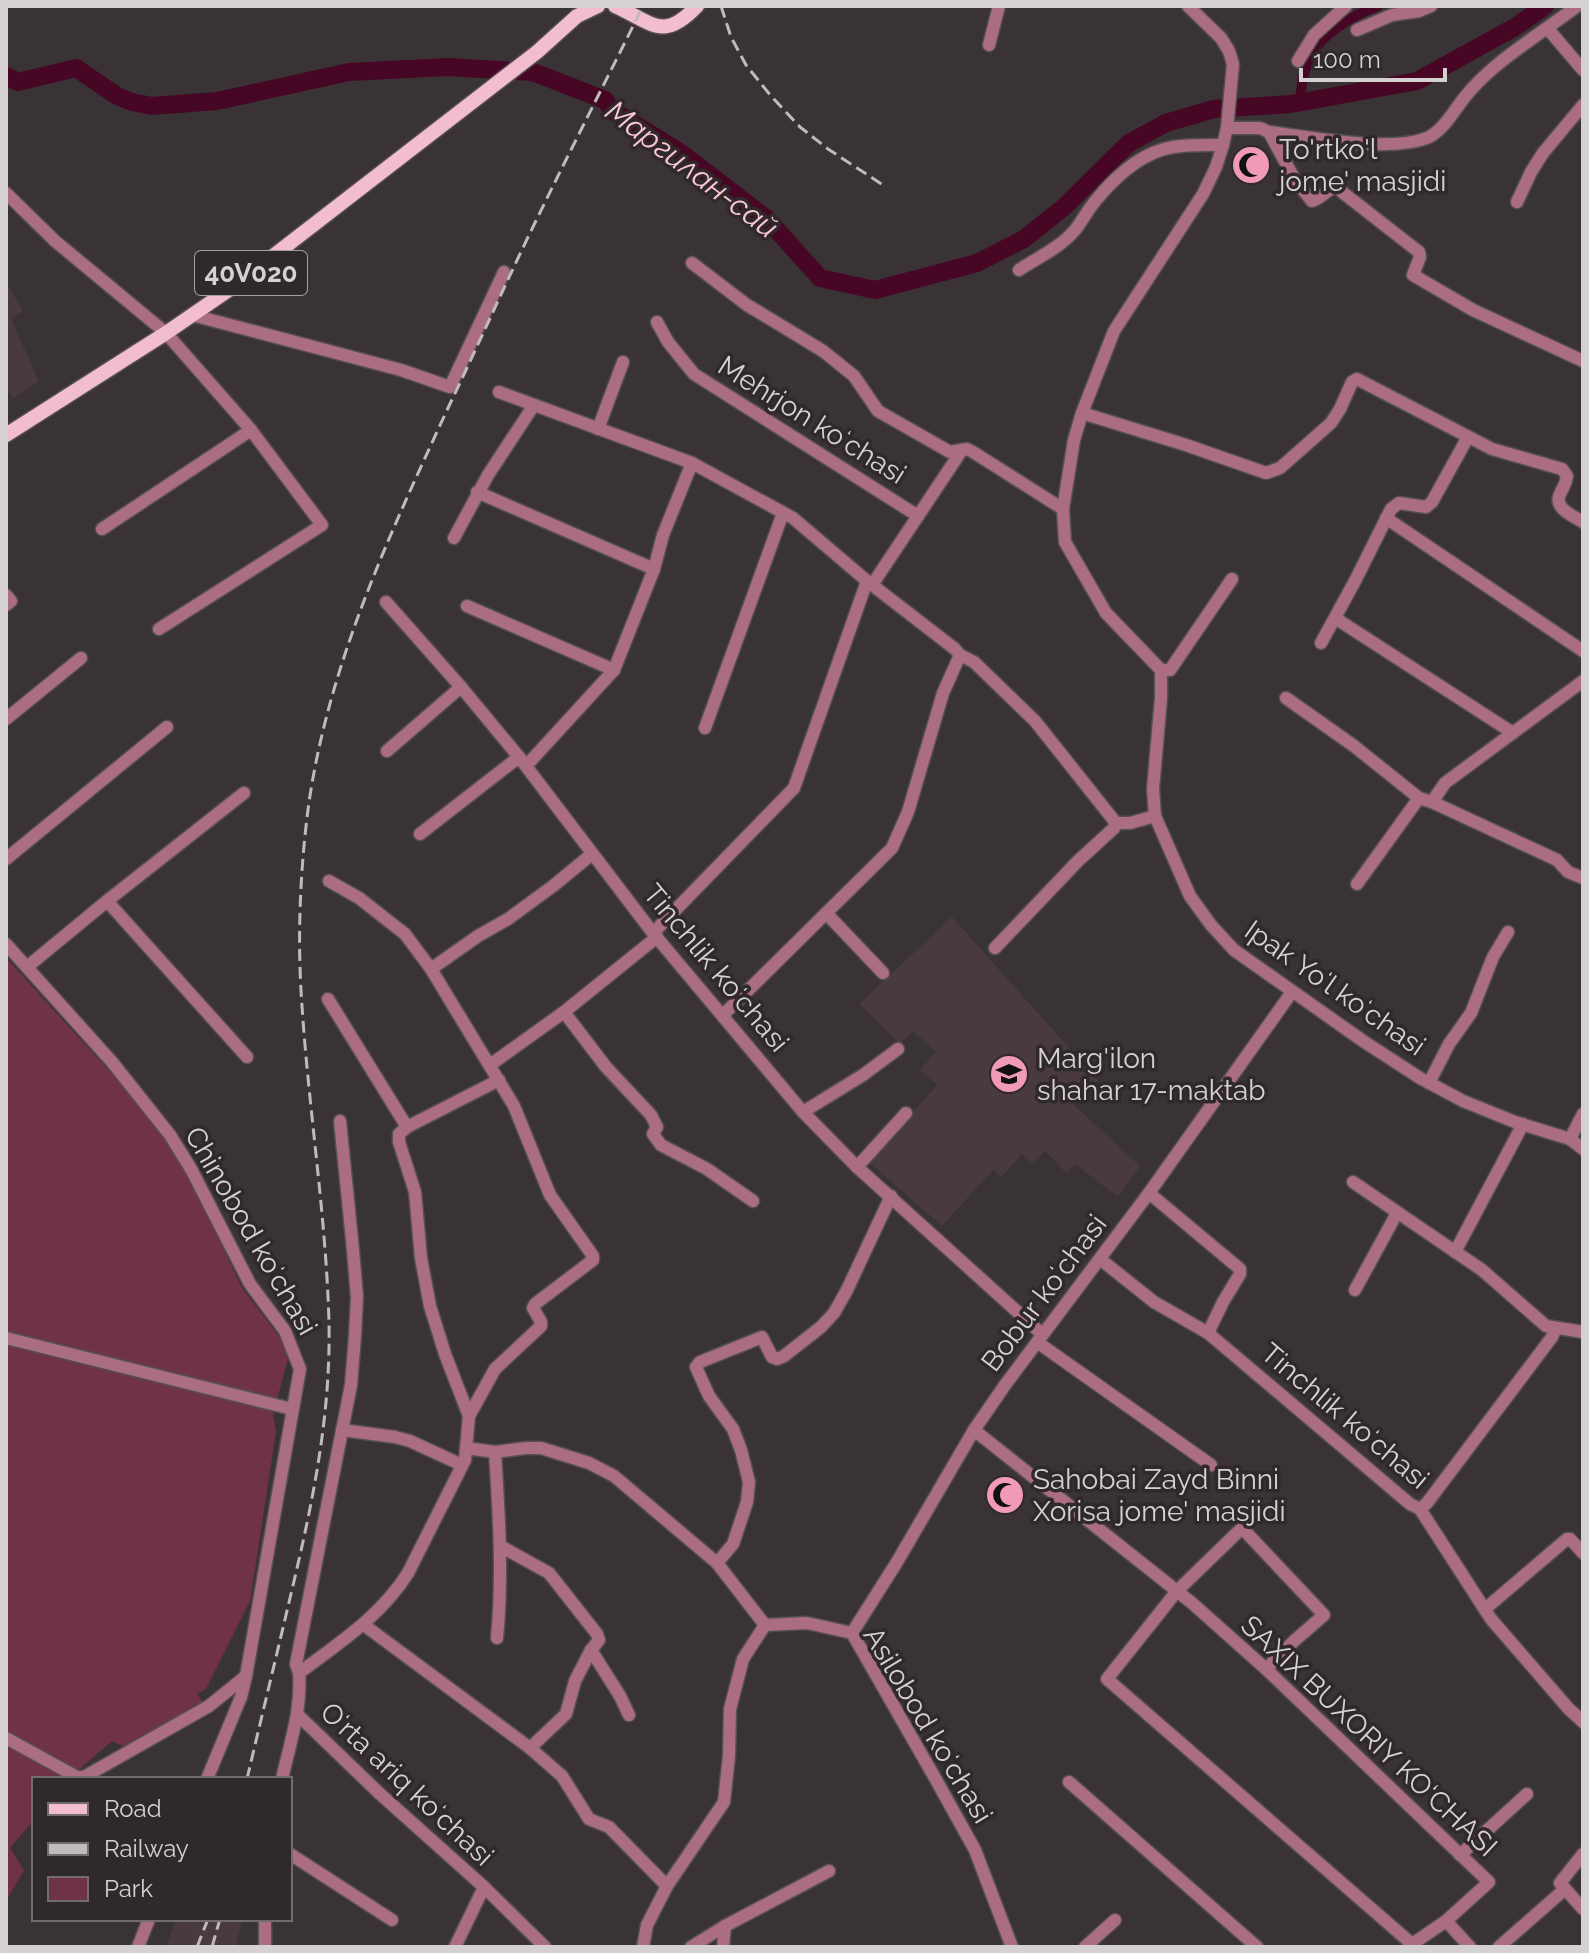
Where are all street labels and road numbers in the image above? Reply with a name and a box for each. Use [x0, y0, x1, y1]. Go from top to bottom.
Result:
road number: 40V020 [195, 251, 307, 295]
street label: Mehrjon koʻchasi [712, 349, 912, 491]
street label: Tinchlik koʻchasi [636, 878, 796, 1058]
street label: Ipak Yoʻl koʻchasi [1238, 913, 1432, 1063]
street label: Chinobod koʻchasi [178, 1121, 324, 1341]
street label: Bobur koʻchasi [974, 1208, 1114, 1378]
street label: Tinchlik koʻchasi [1255, 1336, 1435, 1496]
street label: SAXIX BUXORIY KO‘CHASI [1234, 1609, 1504, 1863]
street label: Asilobod koʻchasi [856, 1621, 1000, 1829]
street label: Oʻrta ariq koʻchasi [314, 1695, 500, 1873]

